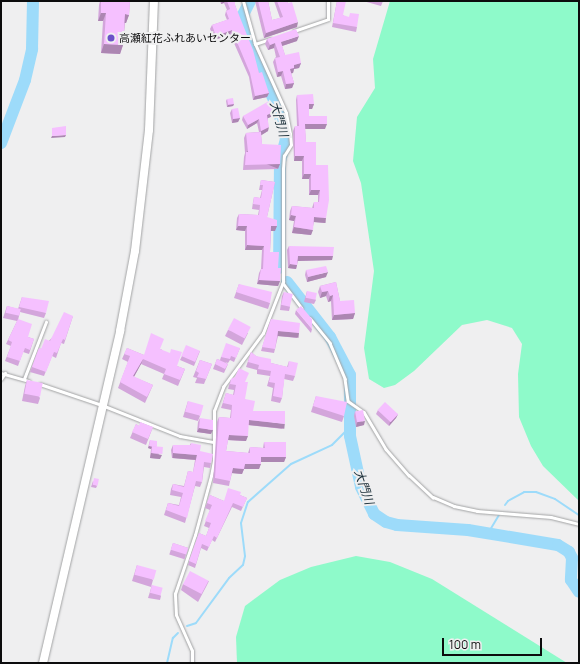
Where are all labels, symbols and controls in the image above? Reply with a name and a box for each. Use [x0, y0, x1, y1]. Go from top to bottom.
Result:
place label: 高瀬紅花ふれあいセンター [119, 31, 251, 45]
marker: 高瀬紅花ふれあいセンター [106, 33, 116, 43]
water label: 大門川 [267, 100, 291, 138]
water label: 大門川 [351, 468, 377, 506]
scale bar [444, 630, 544, 656]
text: 100 m [449, 636, 481, 653]

